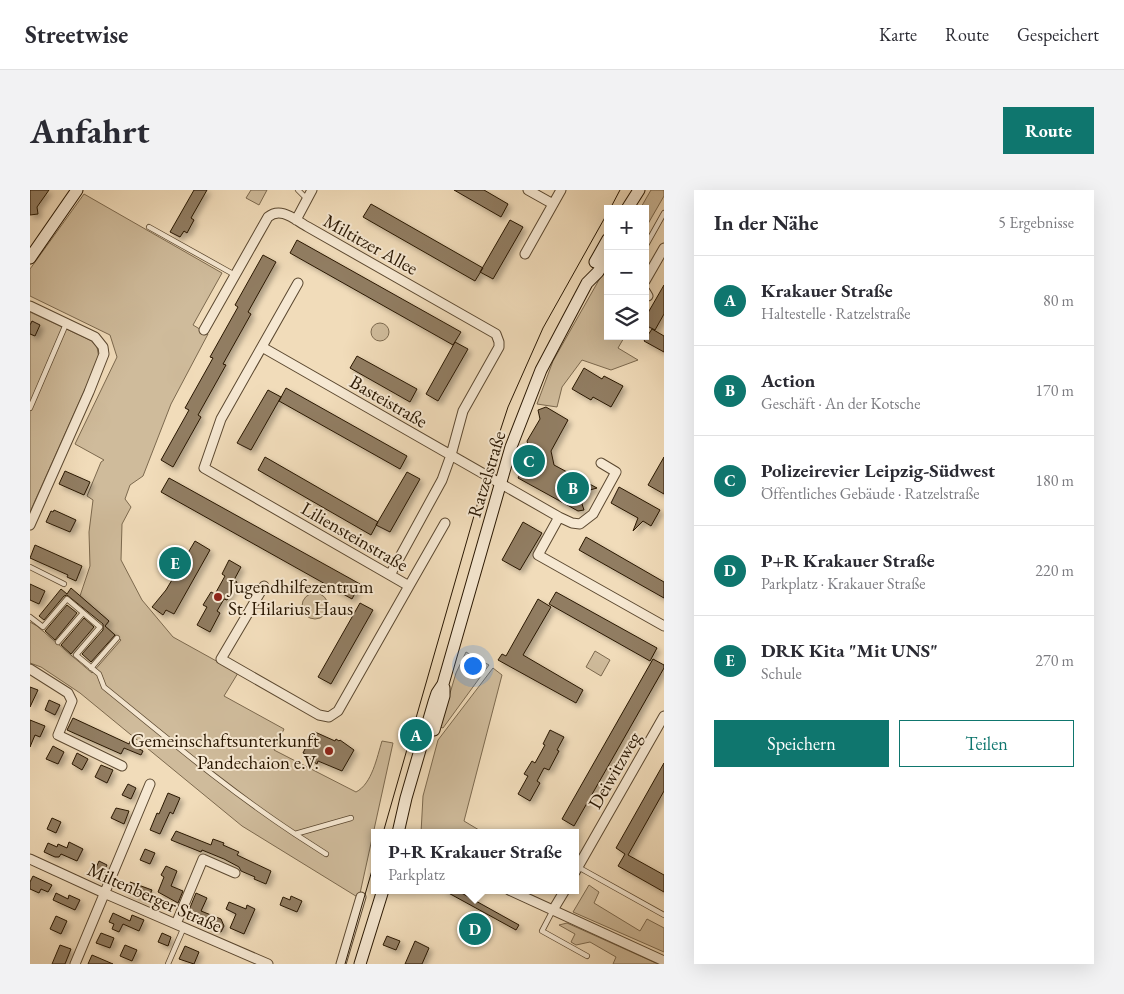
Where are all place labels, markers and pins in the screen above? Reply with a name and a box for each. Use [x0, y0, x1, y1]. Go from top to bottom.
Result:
pin: C [513, 442, 545, 480]
pin: B [557, 469, 589, 507]
pin: E [159, 544, 191, 582]
place label: Jugendhilfezentrum St. Hilarius Haus [226, 574, 374, 621]
marker: Jugendhilfezentrum St. Hilarius Haus [212, 591, 224, 603]
pin: A [400, 716, 432, 754]
place label: Gemeinschaftsunterkunft Pandechaion e.V. [131, 728, 319, 775]
marker: Gemeinschaftsunterkunft Pandechaion e.V. [323, 745, 335, 757]
pin: D [459, 910, 491, 948]

